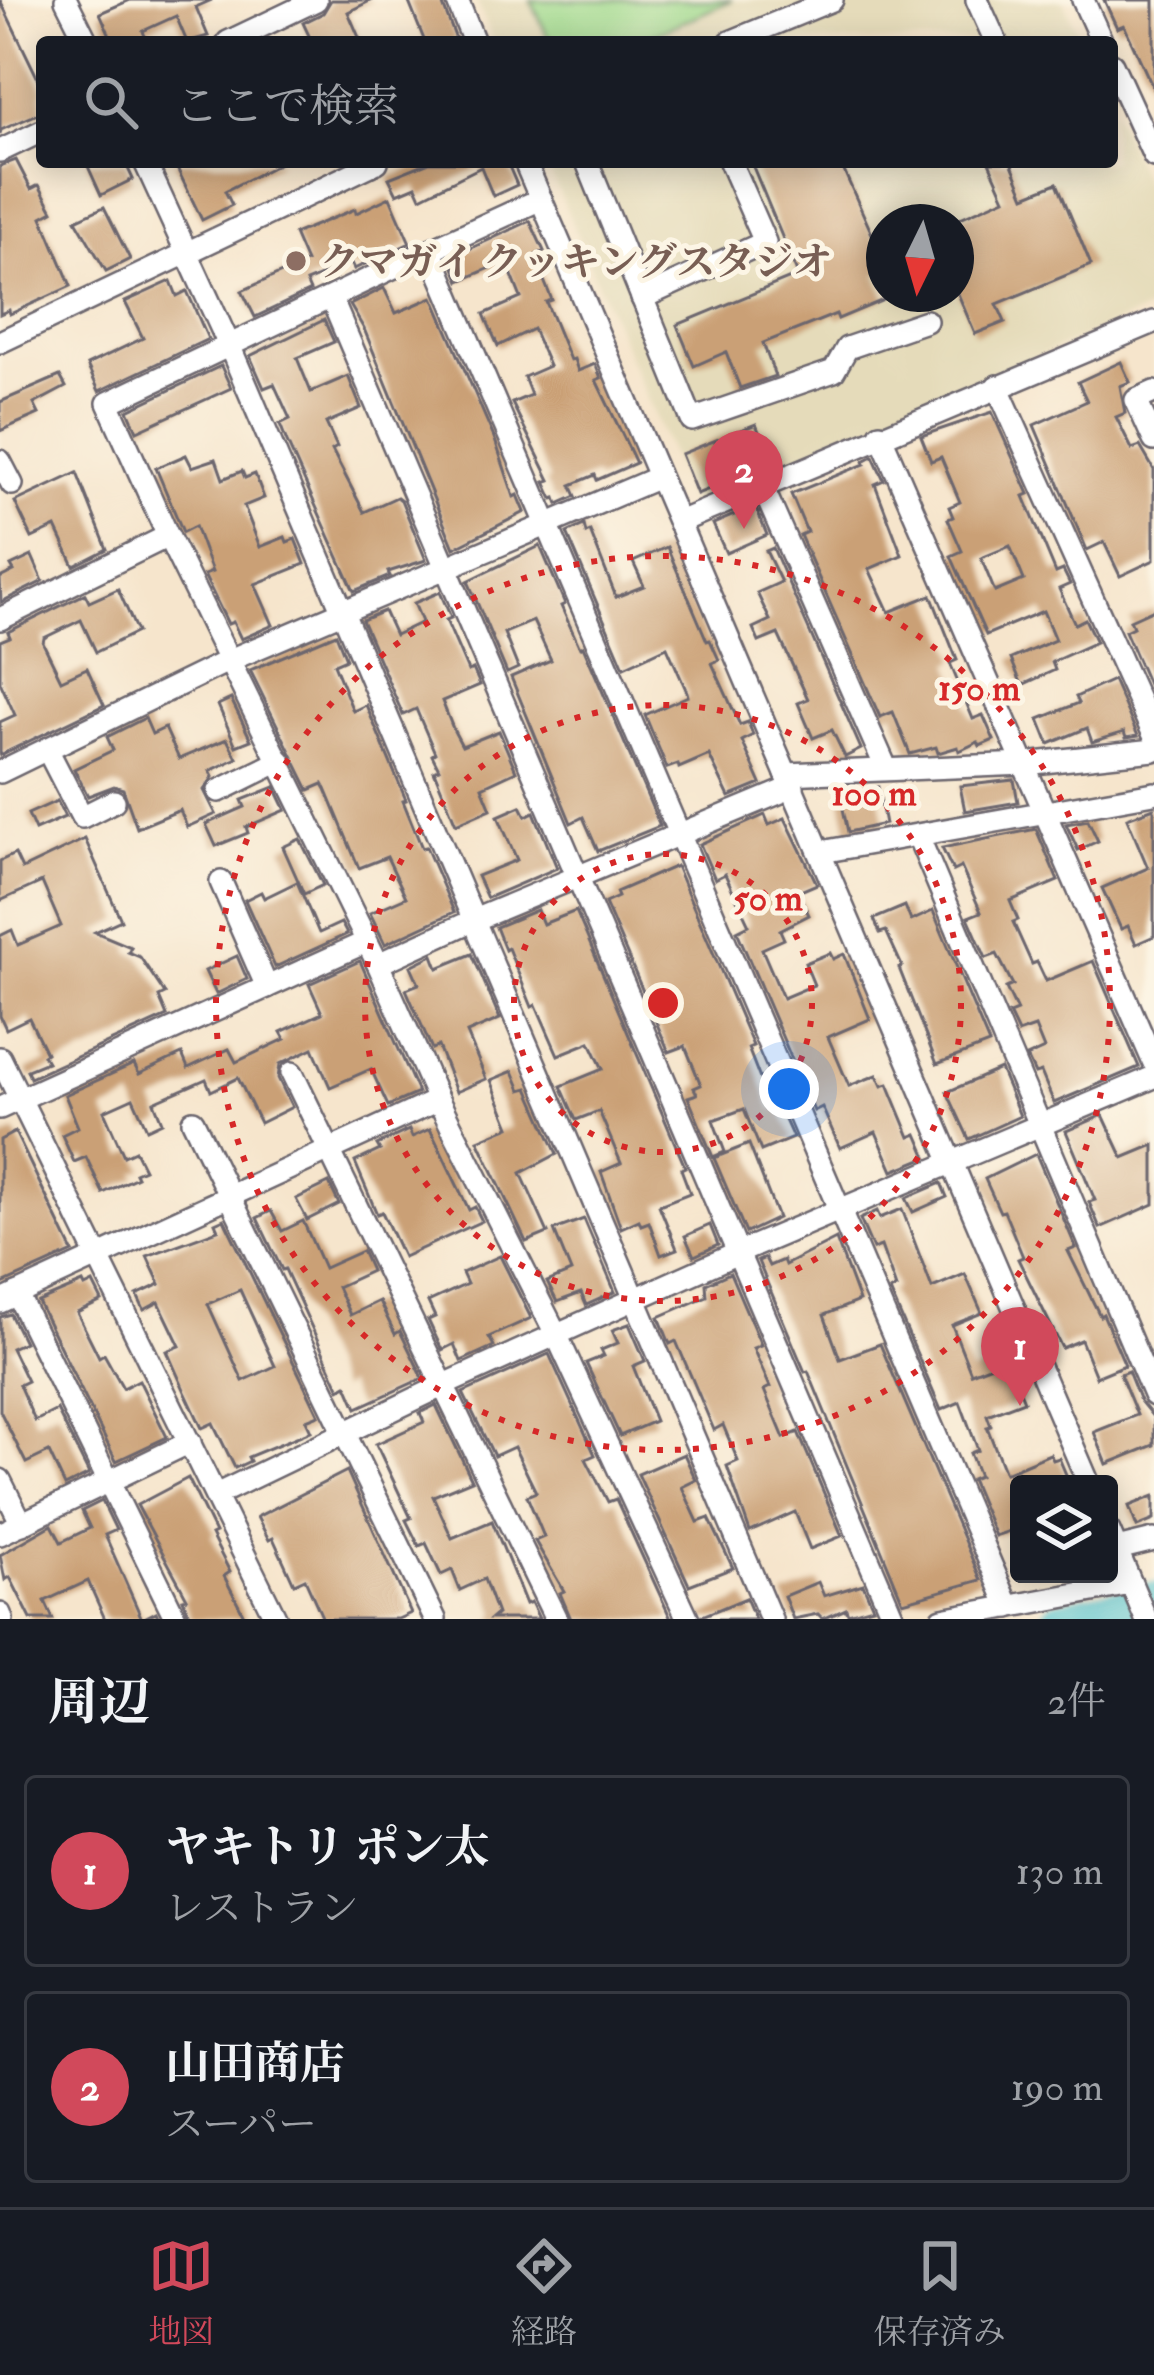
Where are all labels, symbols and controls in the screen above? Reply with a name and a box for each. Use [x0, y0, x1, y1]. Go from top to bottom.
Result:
search box [36, 36, 1118, 168]
icon: search [78, 69, 144, 135]
text: ここで検索 [174, 79, 399, 135]
north arrow [866, 204, 974, 312]
place label: クマガイ クッキングスタジオ [320, 238, 832, 287]
marker: クマガイ クッキングスタジオ [283, 248, 309, 274]
pin: 2 [705, 430, 783, 529]
text: 150 m [938, 666, 1020, 711]
text: 100 m [831, 771, 917, 816]
text: 50 m [733, 876, 803, 921]
centre of rings [642, 982, 684, 1024]
your location [759, 1059, 819, 1119]
pin: 1 [981, 1307, 1059, 1406]
map controls [1010, 1475, 1118, 1583]
button: layers [1010, 1475, 1118, 1583]
text: 周辺 [48, 1671, 150, 1735]
text: 2件 [1047, 1677, 1106, 1726]
text: ヤキトリ ポン太 [165, 1820, 489, 1876]
text: 1 [83, 1847, 97, 1896]
text: 130 m [1016, 1847, 1103, 1896]
text: レストラン [165, 1884, 359, 1933]
text: 山田商店 [165, 2036, 345, 2092]
text: 2 [80, 2063, 100, 2112]
text: 190 m [1011, 2063, 1103, 2112]
text: スーパー [165, 2100, 317, 2149]
tab: 地図 [148, 2233, 214, 2353]
tab: 経路 [511, 2233, 577, 2353]
tab: 保存済み [874, 2233, 1006, 2353]

